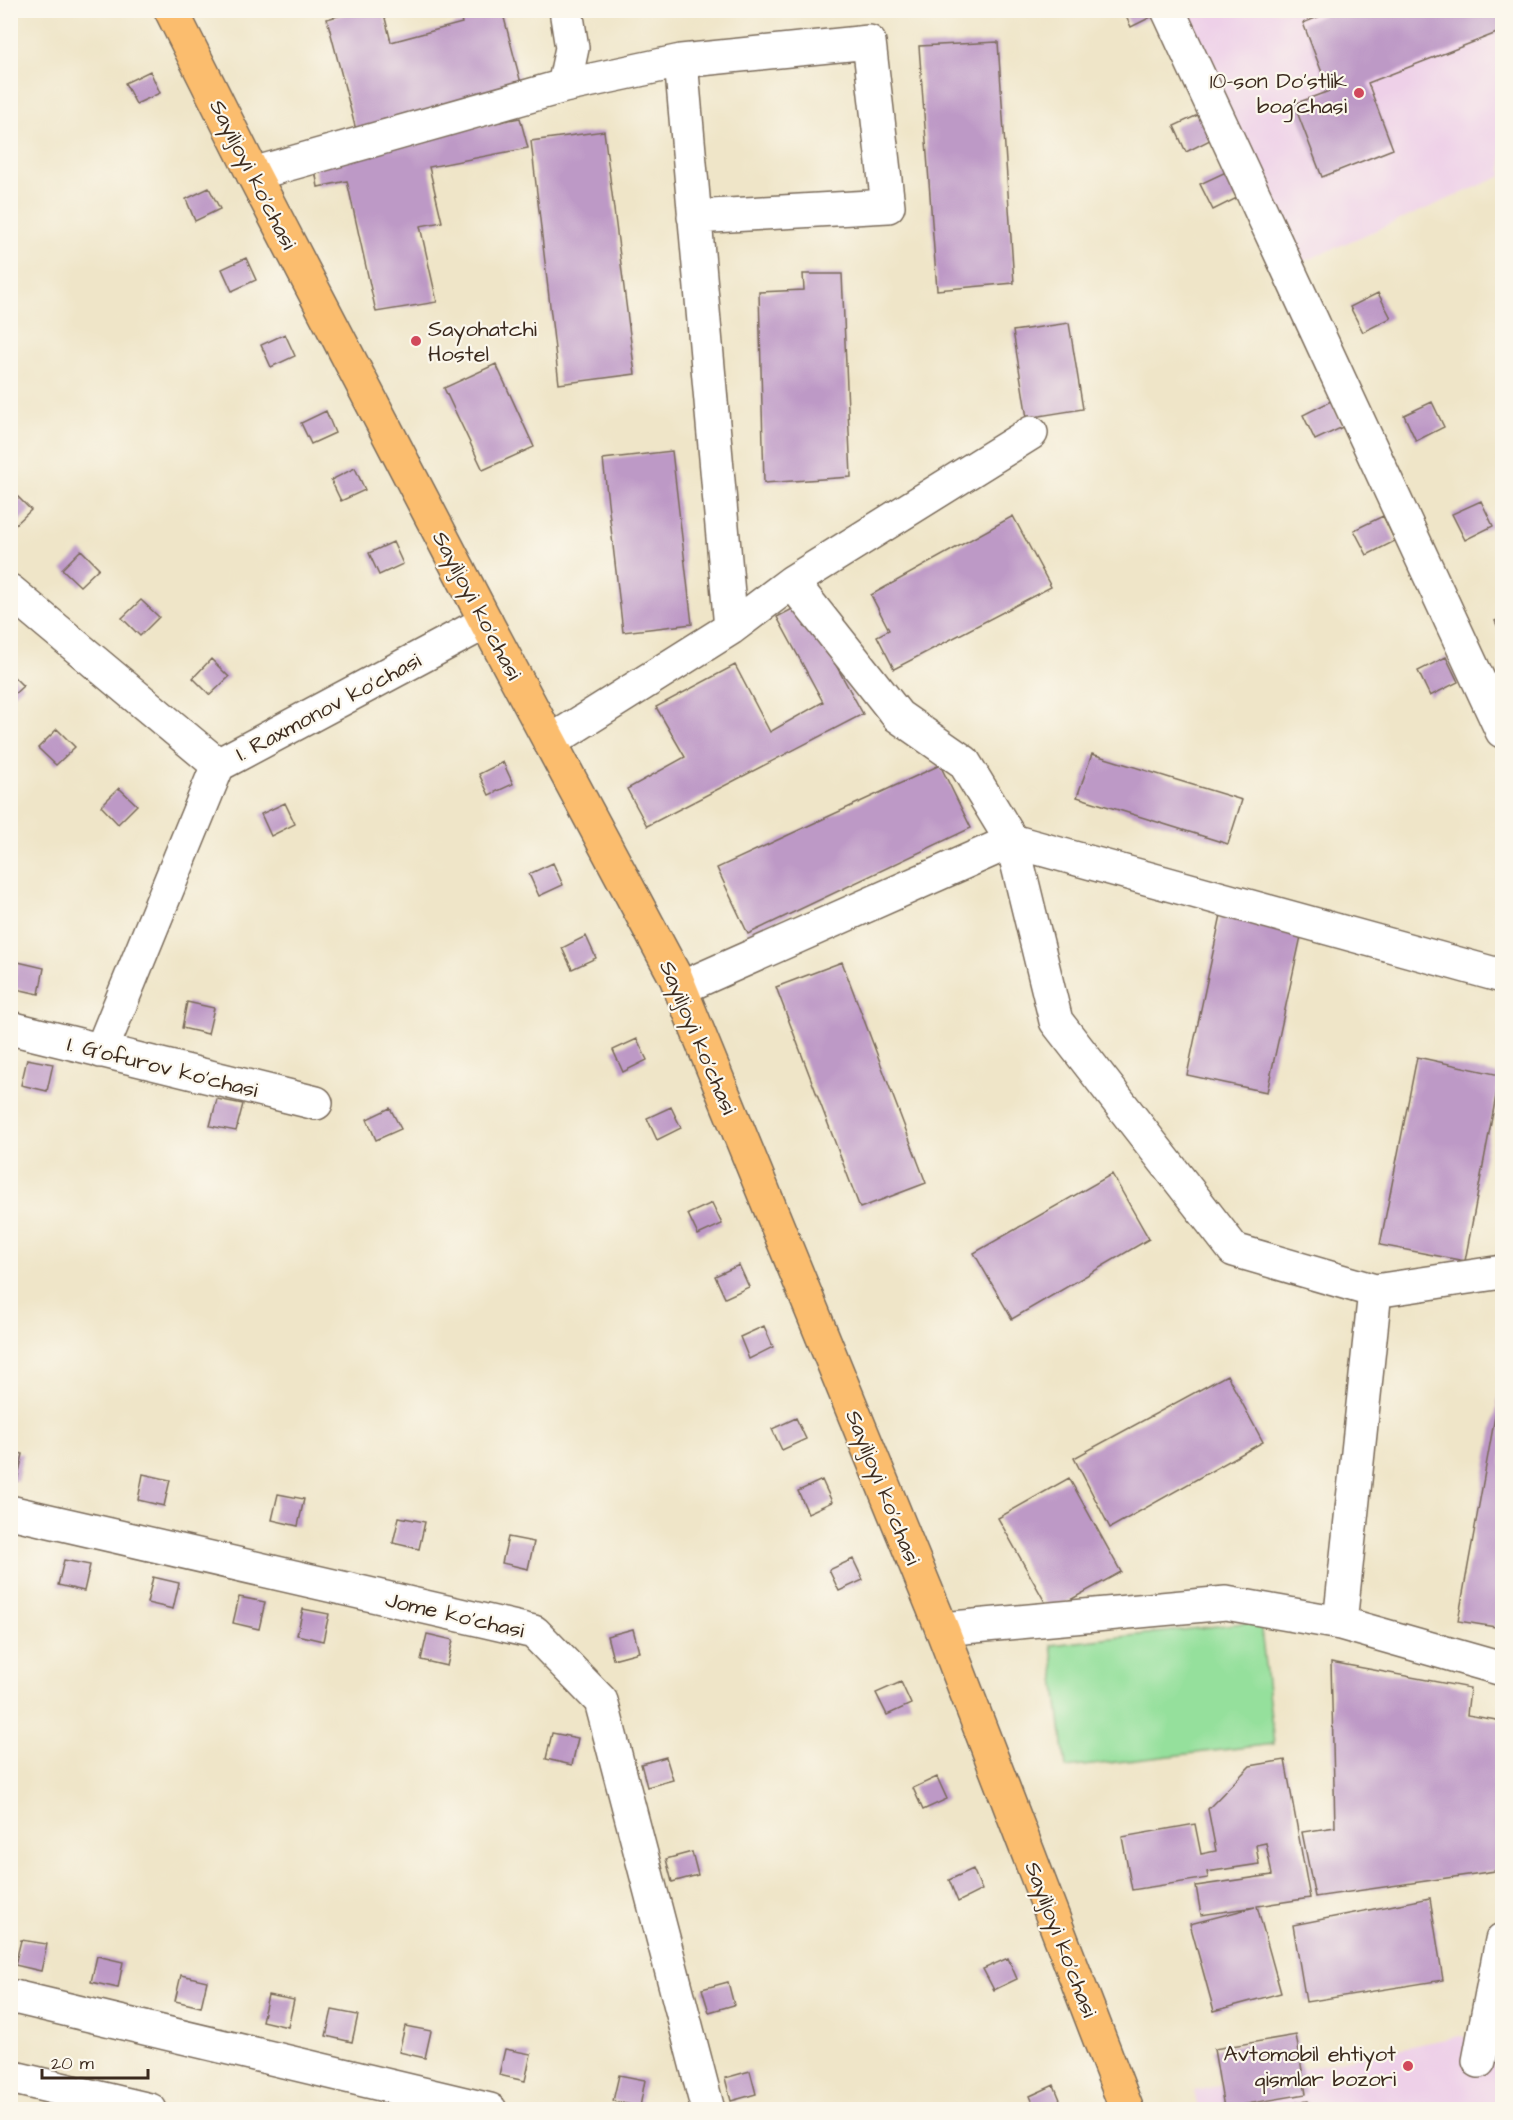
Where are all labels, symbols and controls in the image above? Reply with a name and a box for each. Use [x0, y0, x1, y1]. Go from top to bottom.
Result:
place label: 10-son Do'stlik bog'chasi [1210, 66, 1347, 123]
marker: 10-son Do'stlik bog'chasi [1352, 86, 1366, 100]
street label: Sayiljoyi ko'chasi [201, 94, 304, 255]
place label: Sayohatchi Hostel [428, 314, 537, 370]
marker: Sayohatchi Hostel [409, 334, 423, 348]
street label: Sayiljoyi ko'chasi [423, 526, 529, 686]
street label: I. Raxmonov ko'chasi [231, 645, 427, 769]
street label: Sayiljoyi ko'chasi [650, 956, 744, 1120]
street label: I. G'ofurov ko'chasi [64, 1029, 261, 1106]
street label: Sayiljoyi ko'chasi [836, 1405, 928, 1570]
street label: Jome ko'chasi [382, 1584, 527, 1647]
street label: Sayiljoyi ko'chasi [1016, 1857, 1105, 2022]
place label: Avtomobil ehtiyot qismlar bozori [1223, 2039, 1396, 2095]
scale bar [42, 2042, 148, 2080]
text: 20 m [51, 2051, 94, 2076]
marker: Avtomobil ehtiyot qismlar bozori [1401, 2059, 1415, 2073]

